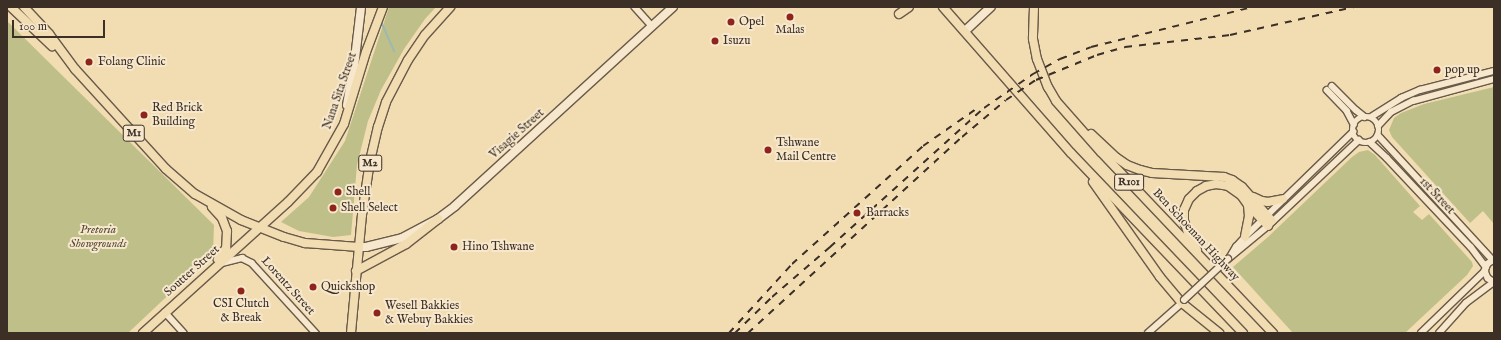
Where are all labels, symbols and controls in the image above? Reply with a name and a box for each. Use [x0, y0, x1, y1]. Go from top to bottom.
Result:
scale bar [14, 12, 107, 38]
marker: Malas [785, 12, 795, 22]
place label: Opel [739, 15, 764, 29]
marker: Opel [726, 17, 736, 27]
text: 100 m [19, 19, 47, 34]
place label: Malas [775, 23, 805, 37]
place label: Isuzu [723, 34, 750, 48]
marker: Isuzu [710, 36, 720, 46]
street label: Nana Sita Street [320, 51, 360, 131]
place label: Folang Clinic [98, 55, 166, 69]
marker: Folang Clinic [83, 56, 95, 68]
place label: pop up [1445, 63, 1480, 77]
marker: pop up [1432, 65, 1442, 75]
place label: Red Brick Building [152, 101, 203, 129]
street label: Visagie Street [487, 106, 547, 162]
marker: Red Brick Building [139, 110, 149, 120]
road number: M1 [122, 124, 146, 142]
place label: Tshwane Mail Centre [776, 136, 836, 164]
marker: Tshwane Mail Centre [763, 145, 773, 155]
road number: M2 [358, 154, 382, 172]
road number: R101 [1114, 173, 1144, 191]
street label: 1st Street [1416, 175, 1458, 217]
place label: Shell [346, 185, 371, 199]
street label: Ben Schoeman Highway [1150, 186, 1242, 284]
marker: Shell [333, 187, 343, 197]
place label: Shell Select [341, 201, 398, 215]
marker: Shell Select [328, 203, 338, 213]
place label: Barracks [866, 206, 909, 220]
marker: Barracks [851, 207, 863, 219]
park label: Pretoria Showgrounds [70, 223, 126, 251]
place label: Hino Tshwane [462, 240, 534, 254]
street label: Soutter Street [161, 242, 223, 300]
marker: Hino Tshwane [449, 242, 459, 252]
street label: Lorentz Street [258, 254, 318, 318]
place label: Quickshop [321, 280, 375, 294]
marker: Quickshop [308, 282, 318, 292]
marker: CSI Clutch & Break [236, 286, 246, 296]
place label: CSI Clutch & Break [213, 297, 269, 325]
place label: Wesell Bakkies & Webuy Bakkies [385, 299, 473, 327]
marker: Wesell Bakkies & Webuy Bakkies [372, 308, 382, 318]

